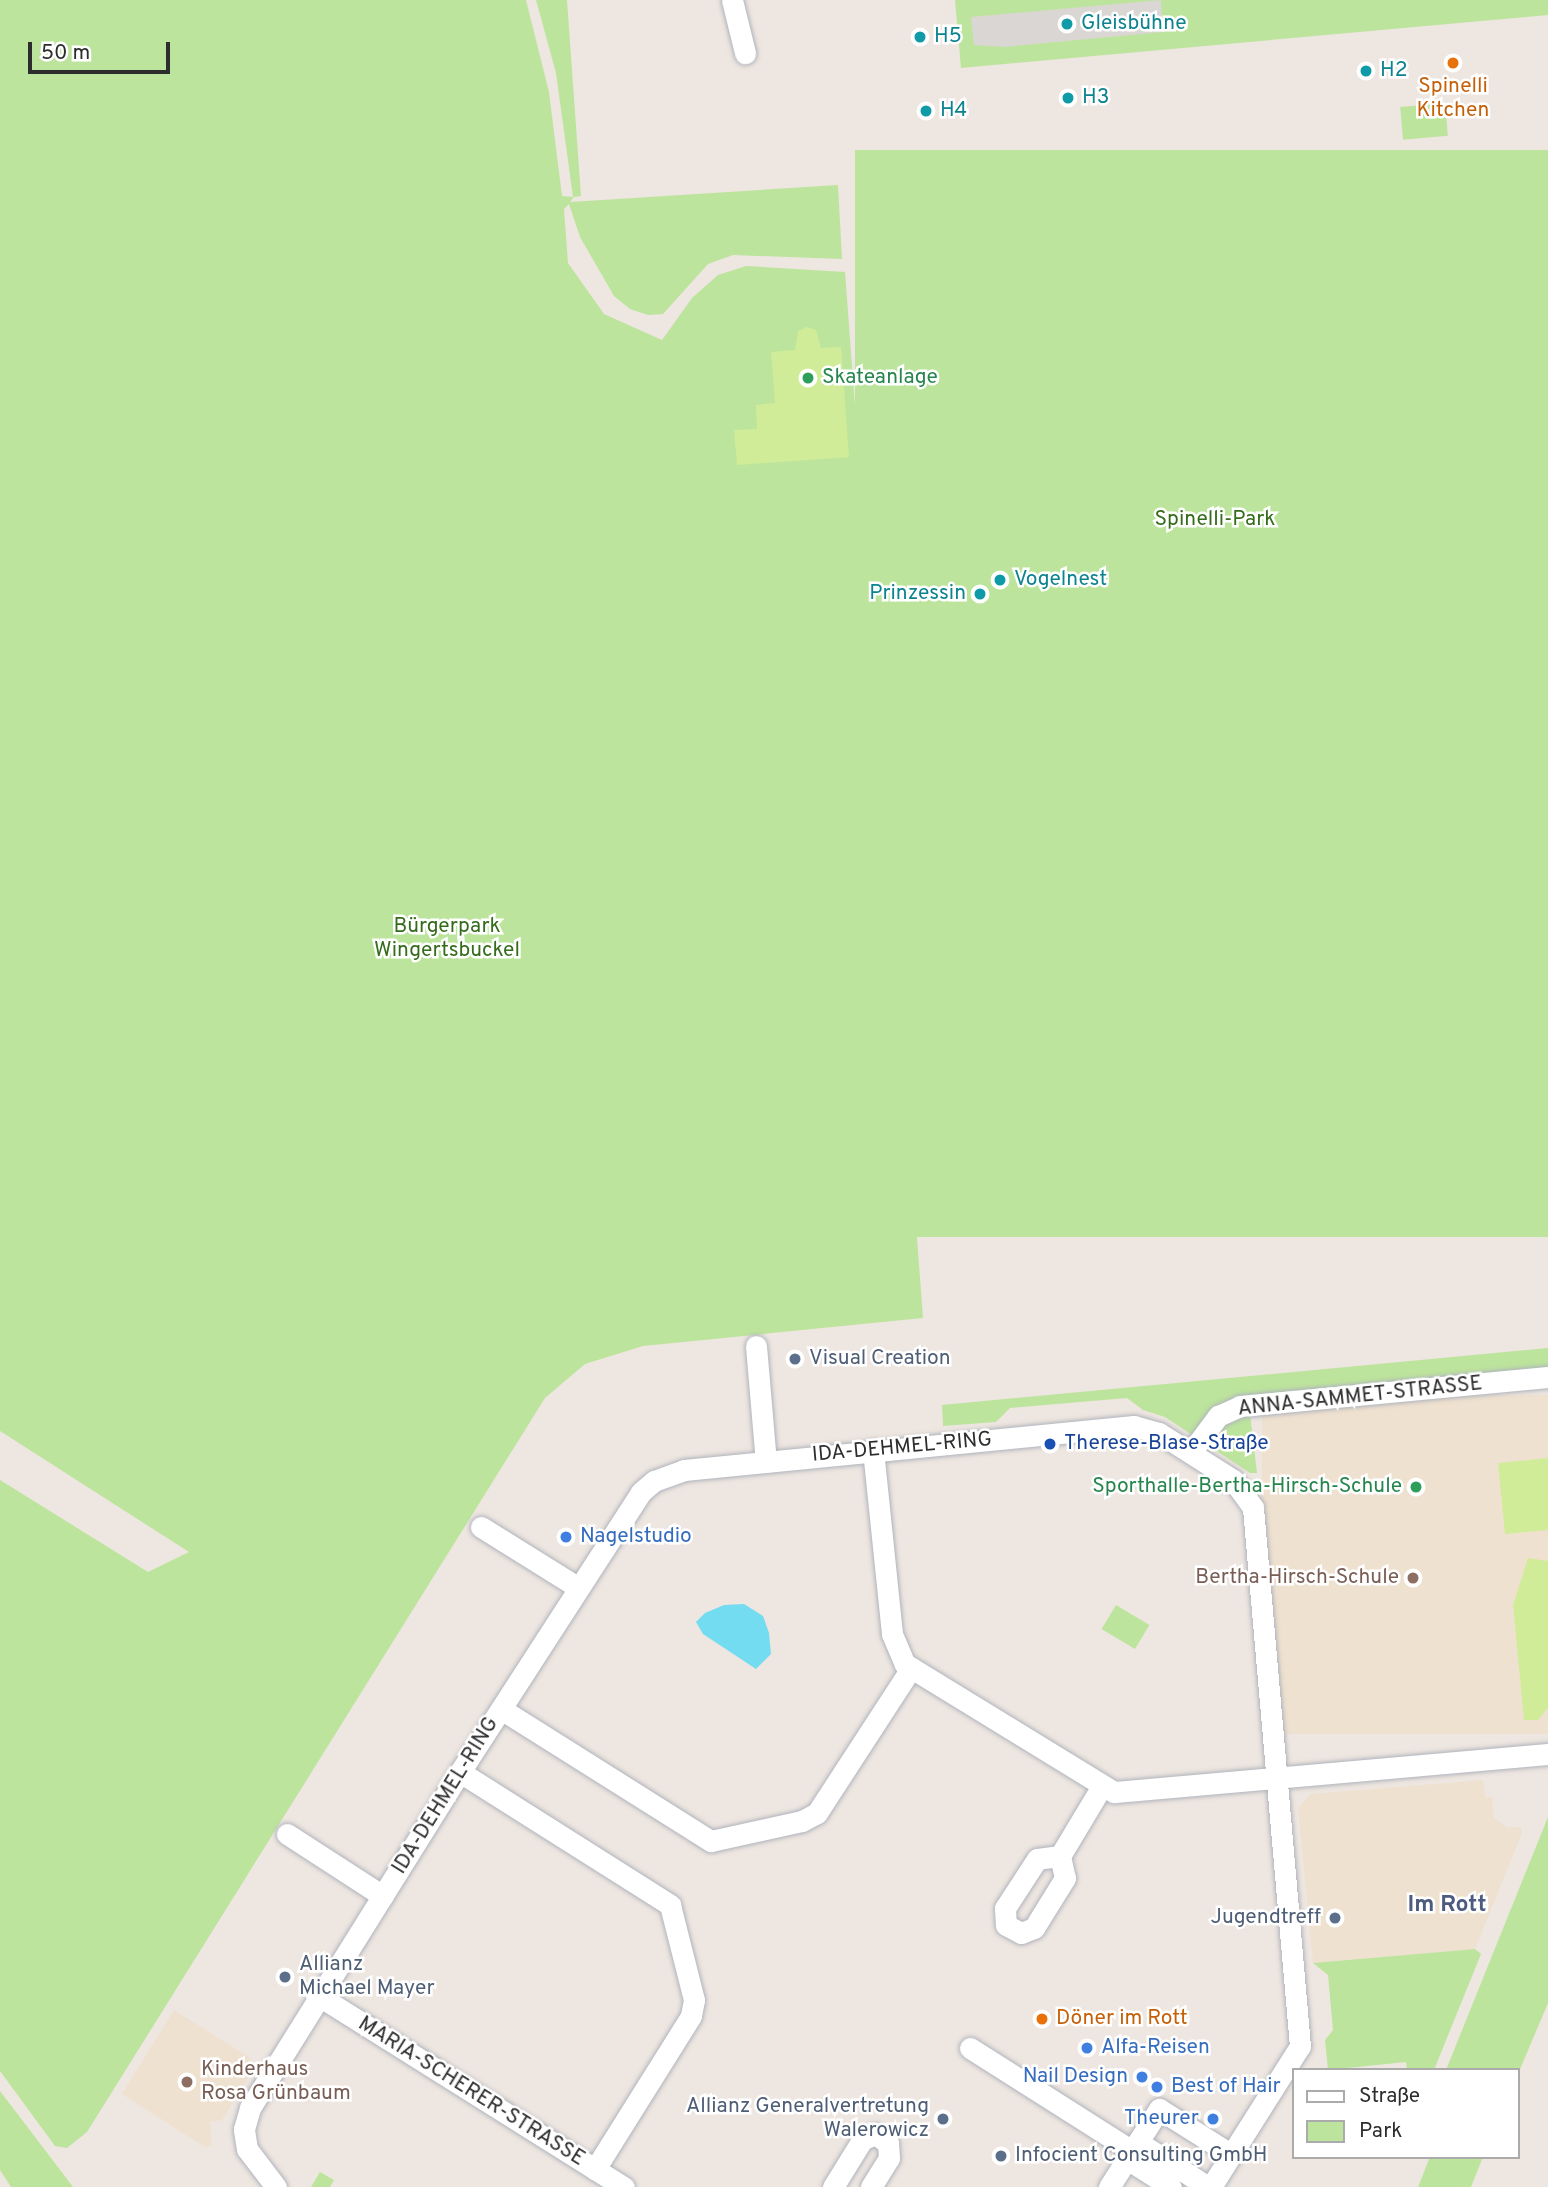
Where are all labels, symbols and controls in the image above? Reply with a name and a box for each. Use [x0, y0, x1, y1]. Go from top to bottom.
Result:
place label: Gleisbühne [1081, 11, 1187, 37]
marker: Gleisbühne [1059, 16, 1075, 32]
place label: H5 [934, 24, 962, 50]
scale bar [32, 28, 173, 72]
marker: H5 [912, 29, 928, 45]
text: 50 m [41, 40, 90, 67]
marker: Spinelli Kitchen [1445, 55, 1461, 71]
place label: H2 [1380, 58, 1408, 84]
marker: H2 [1358, 63, 1374, 79]
place label: Spinelli Kitchen [1417, 74, 1489, 124]
place label: H3 [1082, 85, 1109, 111]
marker: H3 [1060, 90, 1076, 106]
place label: H4 [940, 98, 967, 124]
marker: H4 [918, 103, 934, 119]
place label: Skateanlage [822, 365, 938, 391]
marker: Skateanlage [800, 370, 816, 386]
park label: Spinelli-Park [1154, 507, 1276, 533]
place label: Vogelnest [1014, 567, 1107, 593]
marker: Vogelnest [992, 572, 1008, 588]
place label: Prinzessin [869, 581, 966, 607]
marker: Prinzessin [972, 586, 988, 602]
park label: Bürgerpark Wingertsbuckel [374, 914, 520, 964]
place label: Visual Creation [809, 1346, 951, 1372]
marker: Visual Creation [787, 1351, 803, 1367]
street label: ANNA-SAMMET-STRASSE [1236, 1372, 1484, 1422]
street label: IDA-DEHMEL-RING [811, 1428, 993, 1468]
place label: Therese-Blase-Straße [1064, 1431, 1269, 1457]
marker: Therese-Blase-Straße [1042, 1436, 1058, 1452]
place label: Sporthalle-Bertha-Hirsch-Schule [1092, 1474, 1402, 1500]
marker: Sporthalle-Bertha-Hirsch-Schule [1408, 1479, 1424, 1495]
place label: Nagelstudio [580, 1524, 692, 1550]
marker: Nagelstudio [558, 1529, 574, 1545]
place label: Bertha-Hirsch-Schule [1195, 1565, 1399, 1591]
marker: Bertha-Hirsch-Schule [1405, 1570, 1421, 1586]
street label: IDA-DEHMEL-RING [387, 1713, 505, 1879]
district label: Im Rott [1408, 1892, 1486, 1920]
place label: Jugendtreff [1210, 1905, 1321, 1931]
marker: Jugendtreff [1327, 1910, 1343, 1926]
place label: Allianz Michael Mayer [299, 1952, 435, 2002]
marker: Allianz Michael Mayer [277, 1969, 293, 1985]
place label: Döner im Rott [1056, 2006, 1188, 2032]
marker: Döner im Rott [1034, 2011, 1050, 2027]
street label: MARIA-SCHERER-STRASSE [353, 2012, 589, 2172]
place label: Alfa-Reisen [1101, 2035, 1210, 2061]
marker: Alfa-Reisen [1079, 2040, 1095, 2056]
place label: Kinderhaus Rosa Grünbaum [201, 2057, 351, 2107]
place label: Nail Design [1023, 2064, 1128, 2090]
legend [1292, 2068, 1520, 2159]
marker: Nail Design [1134, 2069, 1150, 2085]
marker: Kinderhaus Rosa Grünbaum [179, 2074, 195, 2090]
place label: Best of Hair [1171, 2074, 1281, 2100]
marker: Best of Hair [1149, 2079, 1165, 2095]
text: Straße [1359, 2083, 1420, 2110]
place label: Allianz Generalvertretung Walerowicz [686, 2094, 929, 2144]
place label: Theurer [1124, 2106, 1199, 2132]
marker: Allianz Generalvertretung Walerowicz [935, 2111, 951, 2127]
marker: Theurer [1205, 2111, 1221, 2127]
text: Park [1359, 2118, 1402, 2145]
place label: Infocient Consulting GmbH [1015, 2143, 1268, 2169]
marker: Infocient Consulting GmbH [993, 2148, 1009, 2164]

